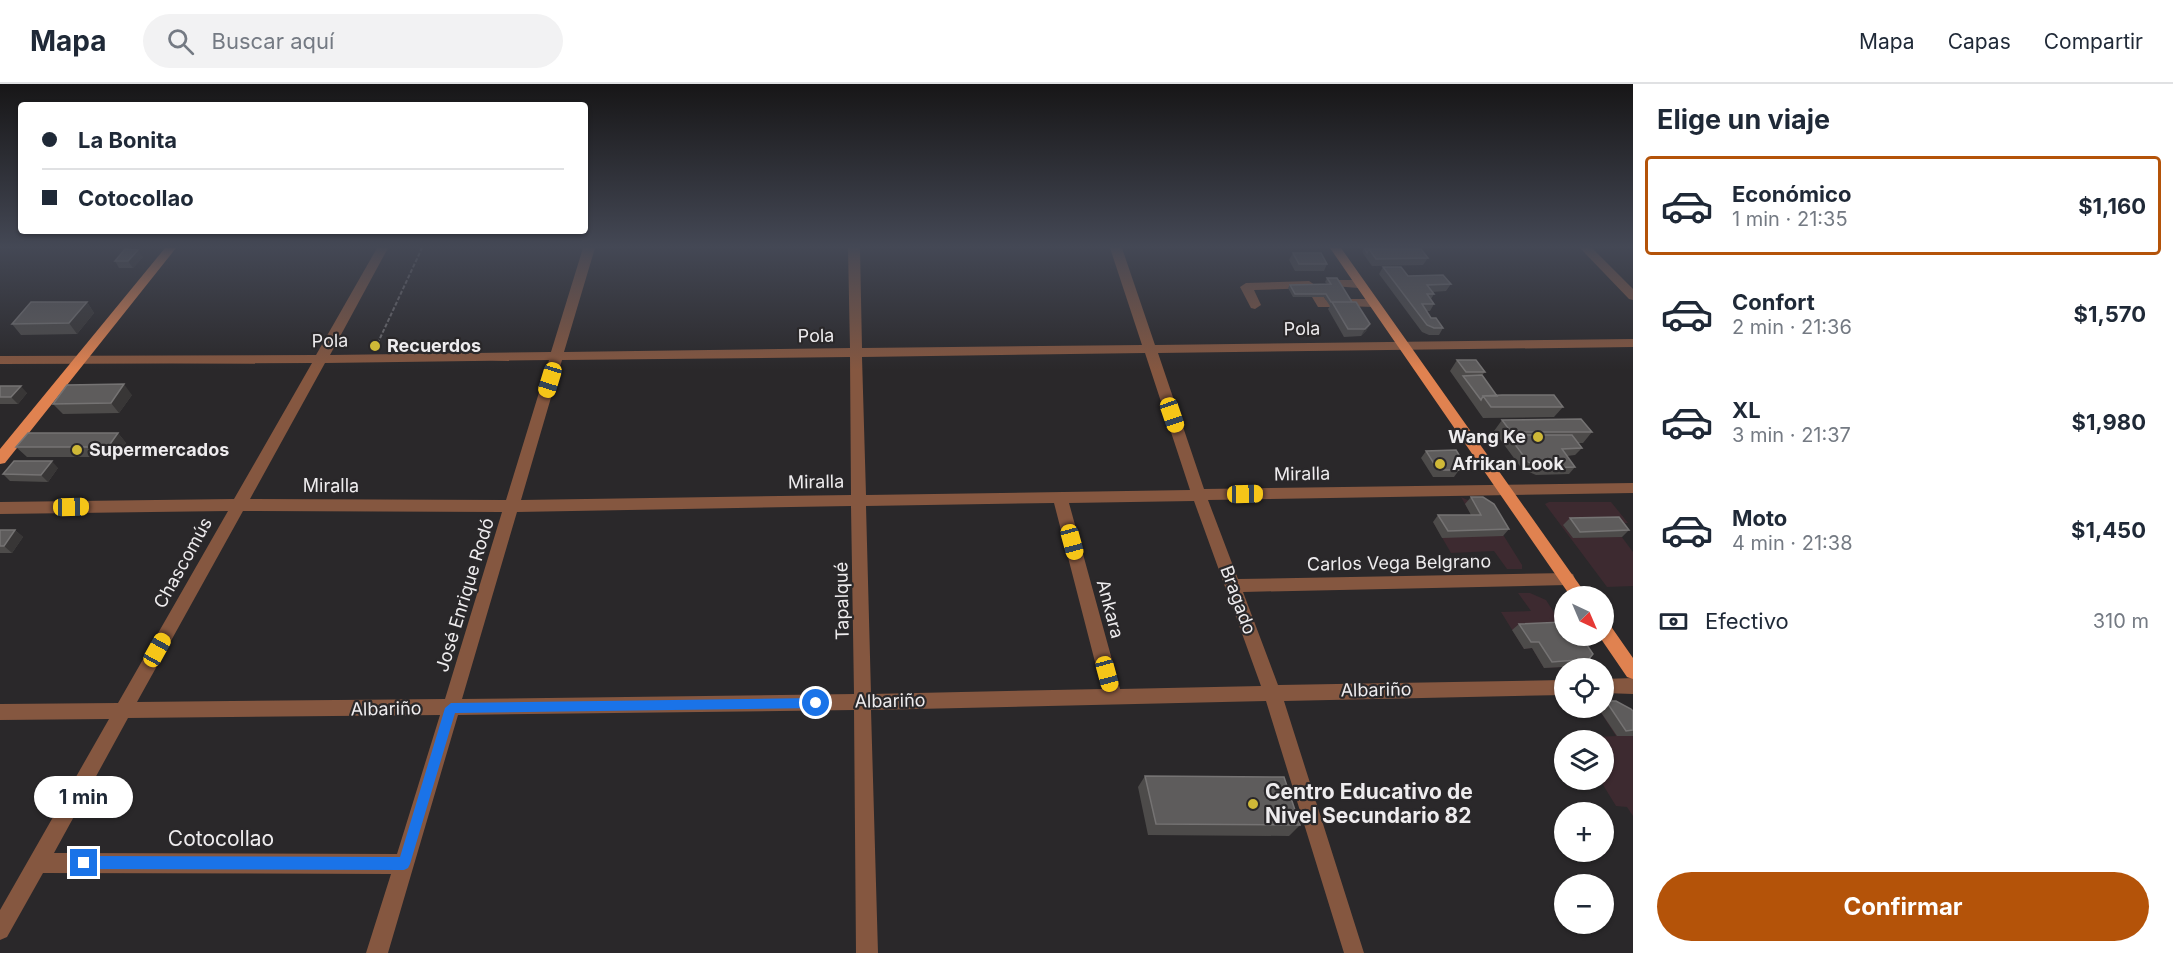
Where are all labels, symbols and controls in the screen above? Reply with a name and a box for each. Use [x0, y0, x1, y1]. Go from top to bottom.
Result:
search box [143, 14, 563, 68]
text: Mapa [30, 24, 107, 58]
icon: search [164, 25, 197, 58]
text: Buscar aquí [212, 28, 334, 54]
text: Mapa [1859, 29, 1915, 54]
text: Capas [1948, 29, 2011, 54]
text: Compartir [2044, 29, 2143, 54]
text: Elige un viaje [1657, 103, 1830, 136]
text: La Bonita [78, 127, 177, 153]
icon: car [1660, 179, 1714, 233]
text: Económico [1732, 181, 1851, 207]
text: Cotocollao [78, 185, 194, 211]
text: $1,160 [2078, 193, 2146, 219]
text: 1 min · 21:35 [1732, 207, 1848, 231]
icon: car [1660, 287, 1714, 341]
text: Confort [1732, 289, 1815, 315]
text: $1,570 [2074, 301, 2146, 327]
text: 2 min · 21:36 [1732, 315, 1852, 339]
street label: Pola [1283, 318, 1321, 339]
street label: Pola [797, 325, 835, 346]
street label: Pola [311, 330, 349, 351]
place label: Recuerdos [387, 335, 481, 356]
marker: Recuerdos [368, 339, 382, 353]
car [536, 360, 564, 400]
car [1158, 395, 1186, 435]
icon: car [1660, 395, 1714, 449]
text: XL [1732, 397, 1761, 423]
text: $1,980 [2072, 409, 2146, 435]
text: 3 min · 21:37 [1732, 423, 1851, 447]
place label: Wang Ke [1448, 426, 1526, 447]
marker: Wang Ke [1531, 430, 1545, 444]
place label: Supermercados [89, 439, 229, 460]
marker: Supermercados [70, 443, 84, 457]
place label: Afrikan Look [1452, 453, 1564, 474]
marker: Afrikan Look [1433, 457, 1447, 471]
street label: Miralla [1274, 463, 1330, 484]
street label: Miralla [788, 471, 844, 492]
street label: Miralla [303, 475, 359, 496]
car [1227, 485, 1263, 503]
car [53, 498, 89, 516]
icon: car [1660, 503, 1714, 557]
text: Moto [1732, 505, 1787, 531]
street label: Chascomús [149, 514, 216, 612]
street label: José Enrique Rodó [431, 515, 498, 675]
text: $1,450 [2071, 517, 2146, 543]
car [1059, 522, 1085, 562]
text: 4 min · 21:38 [1732, 531, 1853, 555]
street label: Carlos Vega Belgrano [1307, 550, 1491, 575]
street label: Tapalqué [830, 562, 853, 640]
street label: Bragado [1216, 563, 1261, 637]
street label: Ankara [1093, 577, 1128, 641]
north arrow [1554, 586, 1614, 646]
map controls [1554, 586, 1614, 934]
icon: cash [1657, 605, 1690, 638]
text: Efectivo [1705, 608, 1789, 634]
text: 310 m [2093, 609, 2149, 633]
car [140, 630, 174, 670]
car [1094, 654, 1120, 694]
button: locate [1554, 658, 1614, 718]
street label: Albariño [1340, 678, 1412, 701]
route start [802, 689, 829, 716]
street label: Albariño [854, 689, 926, 712]
street label: Albariño [350, 697, 422, 720]
button: layers [1554, 730, 1614, 790]
callout: 1 min [34, 776, 134, 818]
place label: Centro Educativo de Nivel Secundario 82 [1265, 779, 1473, 828]
text: 1 min [59, 785, 108, 809]
marker: Centro Educativo de Nivel Secundario 82 [1246, 797, 1260, 811]
button: + [1554, 802, 1614, 862]
street label: Cotocollao [168, 826, 274, 851]
route end [70, 849, 97, 876]
button: Confirmar [1657, 872, 2149, 941]
button: − [1554, 874, 1614, 934]

